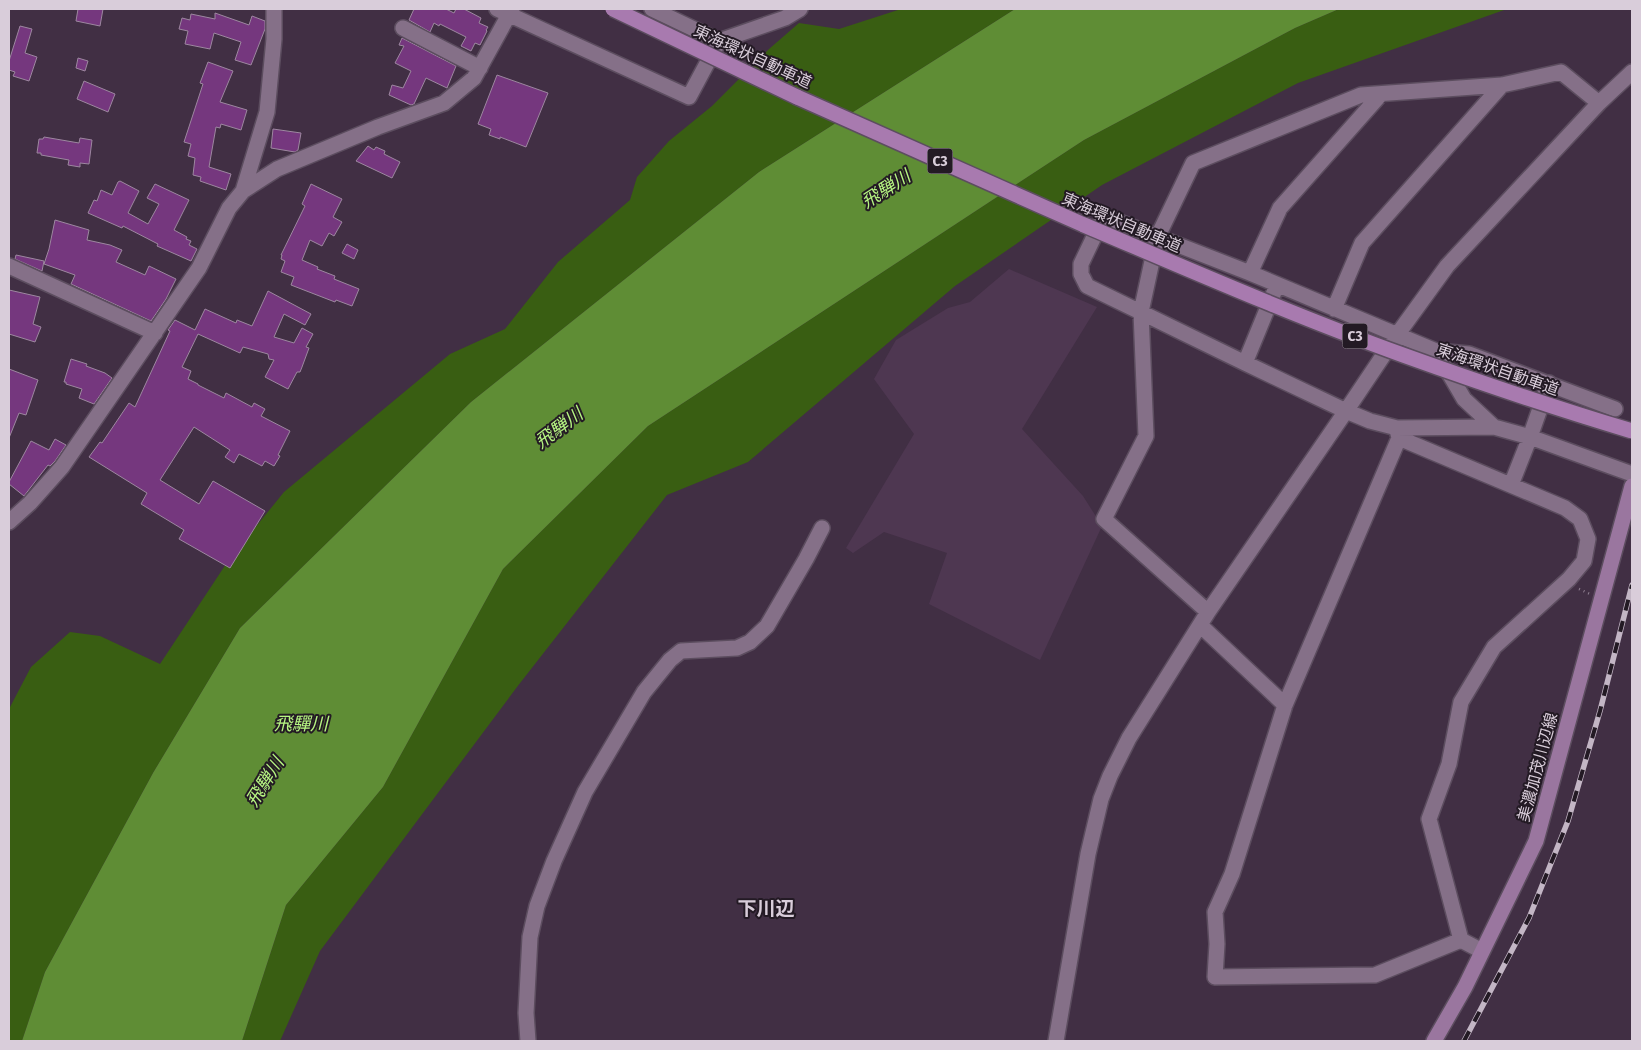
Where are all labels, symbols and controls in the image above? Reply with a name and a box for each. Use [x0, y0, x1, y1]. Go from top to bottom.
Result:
street label: 東海環状自動車道 [691, 21, 815, 92]
road number: C3 [928, 148, 952, 174]
water label: 飛騨川 [857, 164, 916, 213]
street label: 東海環状自動車道 [1059, 189, 1184, 256]
road number: C3 [1342, 324, 1368, 348]
street label: 東海環状自動車道 [1434, 340, 1561, 399]
water label: 飛騨川 [531, 402, 589, 453]
street label: 美濃加茂川辺線 [1514, 711, 1561, 824]
water label: 飛驒川 [274, 713, 330, 735]
water label: 飛騨川 [241, 752, 290, 811]
district label: 下川辺 [737, 897, 795, 920]

